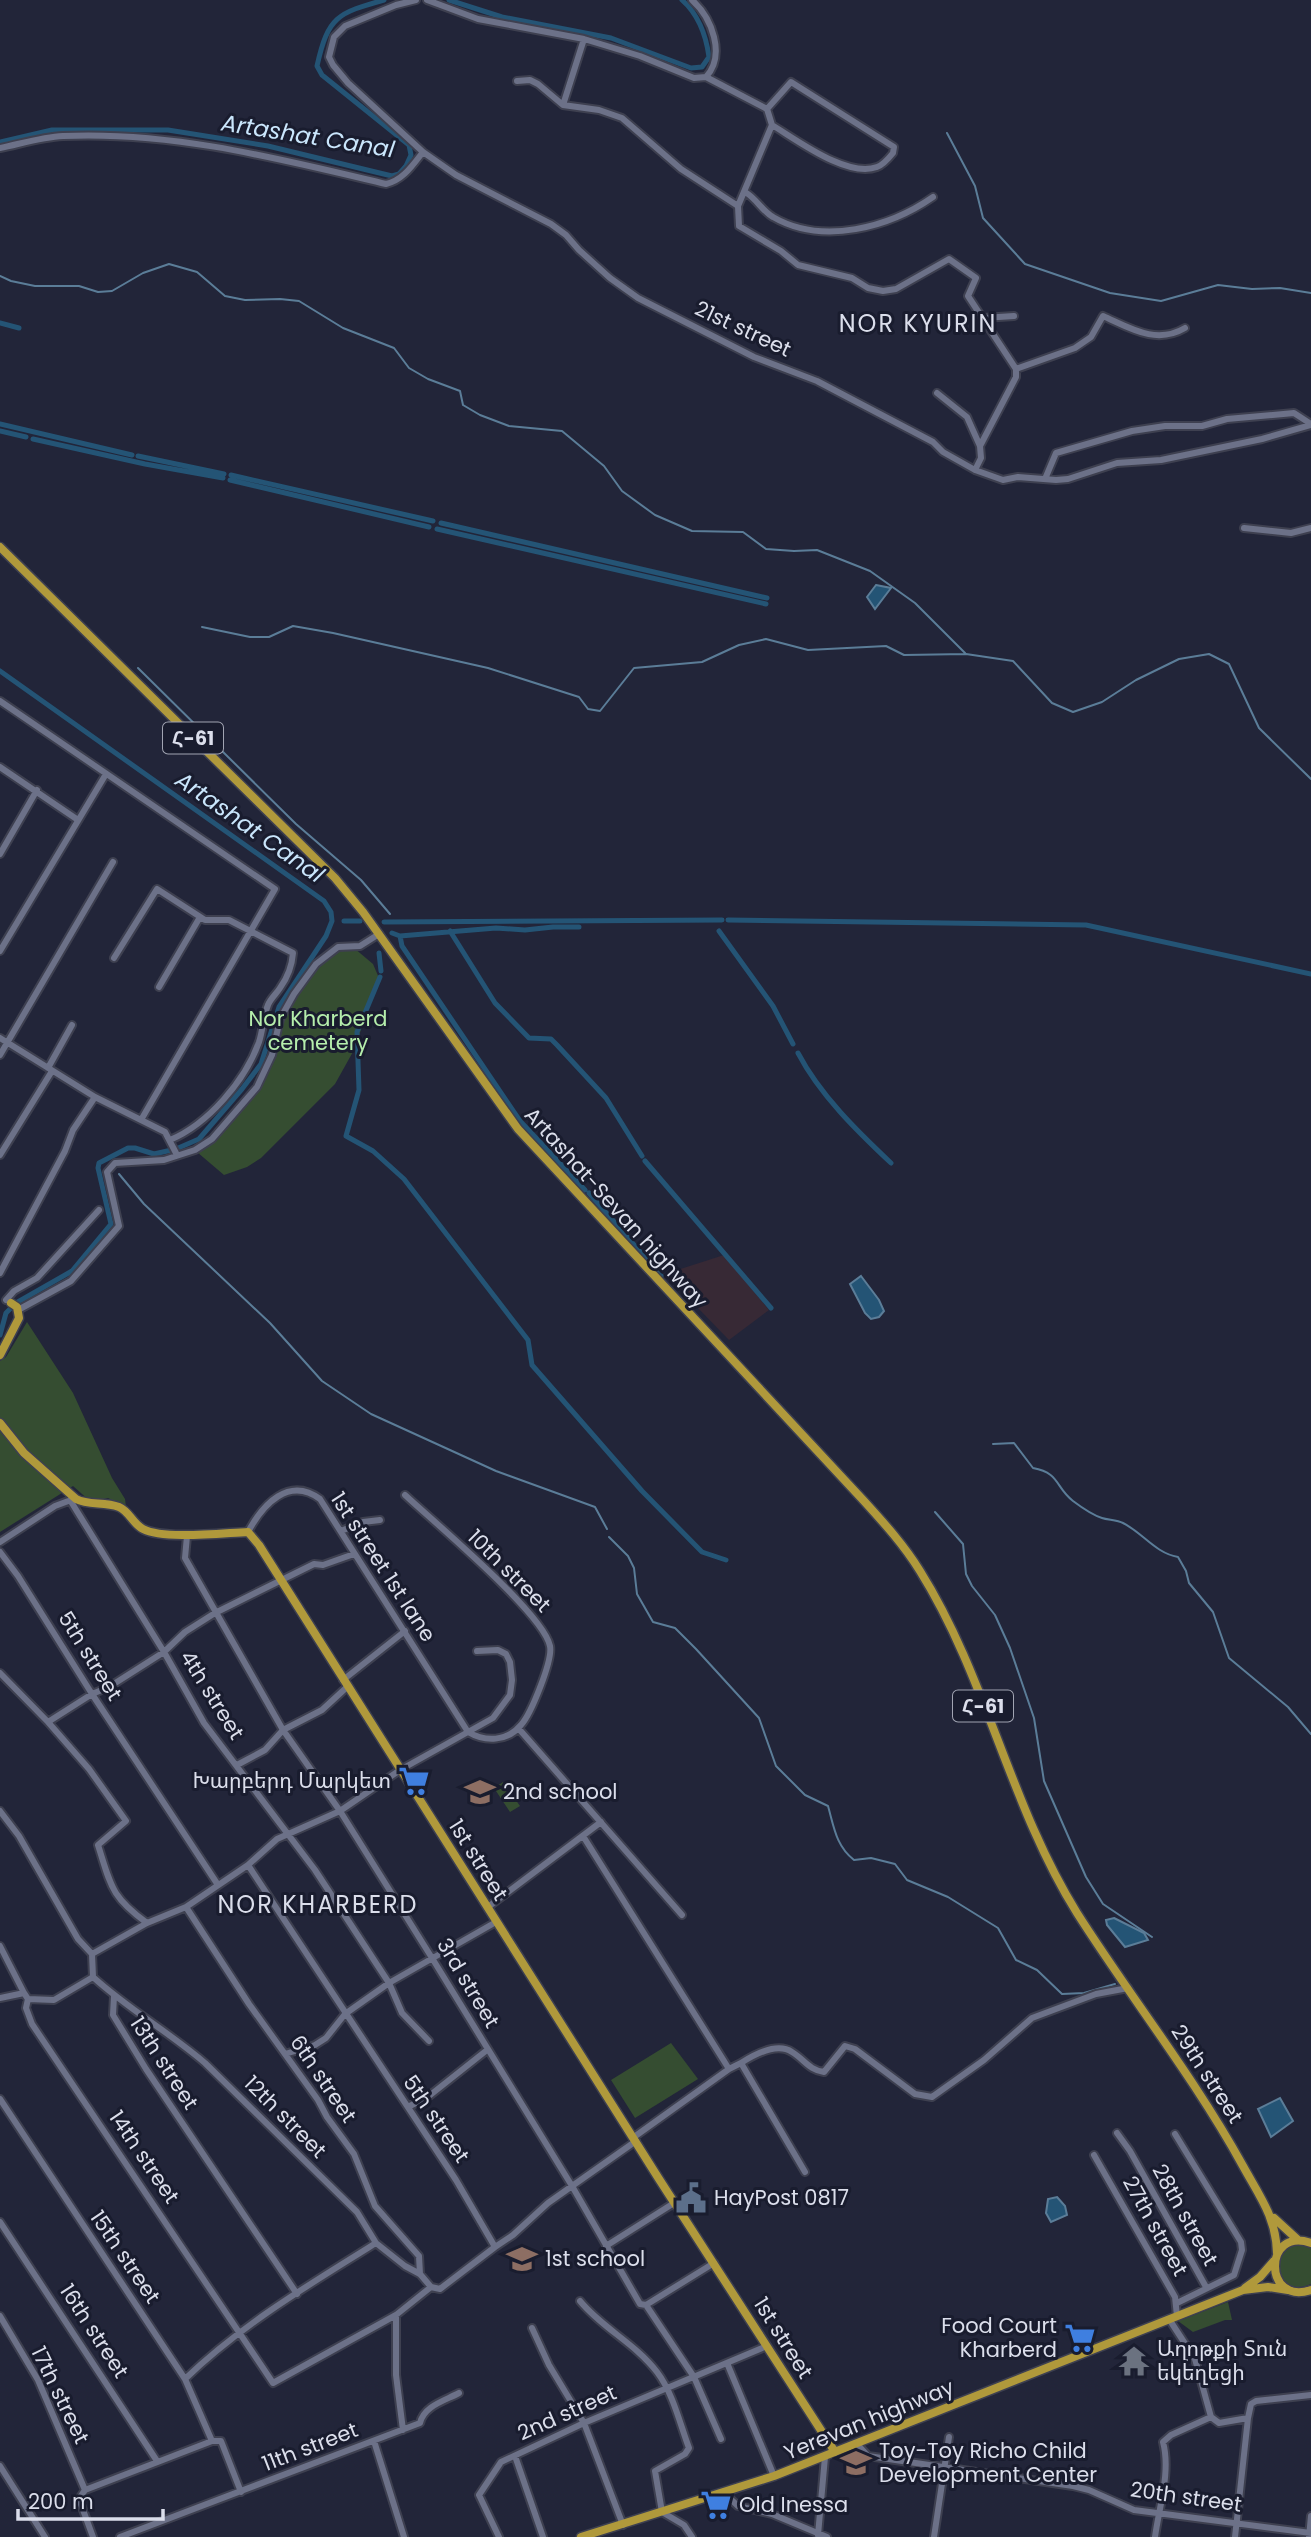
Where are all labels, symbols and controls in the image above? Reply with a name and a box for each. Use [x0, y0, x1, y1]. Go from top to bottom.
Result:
water label: Artashat Canal [218, 106, 397, 166]
street label: 21st street [690, 294, 796, 363]
district label: NOR KYURIN [839, 307, 997, 340]
road number: Հ-61 [163, 722, 223, 754]
water label: Artashat Canal [168, 763, 331, 890]
park label: Nor Kharberd cemetery [249, 1004, 387, 1057]
street label: Artashat-Sevan highway [518, 1101, 715, 1315]
street label: 1st street 1st lane [324, 1486, 443, 1647]
street label: 10th street [461, 1523, 557, 1619]
street label: 5th street [52, 1606, 129, 1706]
street label: 4th street [174, 1645, 251, 1745]
road number: Հ-61 [953, 1690, 1013, 1722]
supermarket icon: Խարբերդ Մարկետ [397, 1764, 431, 1798]
place label: Խարբերդ Մարկետ [193, 1766, 391, 1795]
school or university icon: 2nd school [463, 1775, 497, 1809]
place label: 2nd school [503, 1777, 618, 1806]
street label: 1st street [442, 1813, 515, 1906]
district label: NOR KHARBERD [217, 1888, 419, 1921]
street label: 3rd street [430, 1932, 507, 2033]
street label: 13th street [123, 2010, 205, 2115]
street label: 29th street [1165, 2019, 1250, 2129]
street label: 6th street [283, 2029, 363, 2128]
street label: 12th street [238, 2069, 333, 2164]
street label: 5th street [396, 2069, 476, 2168]
street label: 14th street [103, 2104, 186, 2209]
street label: 28th street [1146, 2159, 1225, 2271]
street label: 27th street [1116, 2170, 1195, 2281]
public building icon: HayPost 0817 [674, 2181, 708, 2215]
place label: HayPost 0817 [714, 2183, 849, 2212]
street label: 15th street [84, 2204, 167, 2309]
school or university icon: 1st school [505, 2242, 539, 2276]
place label: 1st school [545, 2244, 645, 2273]
street label: 16th street [53, 2278, 136, 2383]
street label: 1st street [747, 2291, 820, 2384]
place label: Food Court Kharberd [941, 2311, 1057, 2364]
supermarket icon: Food Court Kharberd [1063, 2321, 1097, 2355]
place label: Աղոթքի Տուն եկեղեցի [1157, 2334, 1287, 2387]
street label: 17th street [24, 2341, 96, 2448]
temple icon: Աղոթքի Տուն եկեղեցի [1117, 2344, 1151, 2378]
street label: Yerevan highway [780, 2372, 958, 2467]
street label: 2nd street [513, 2378, 621, 2447]
street label: 11th street [258, 2415, 362, 2478]
place label: Toy-Toy Richo Child Development Center [879, 2436, 1097, 2489]
school or university icon: Toy-Toy Richo Child Development Center [839, 2446, 873, 2480]
street label: 20th street [1129, 2474, 1244, 2519]
scale bar [18, 2478, 163, 2522]
text: 200 m [28, 2487, 94, 2516]
supermarket icon: Old Inessa [699, 2488, 733, 2522]
place label: Old Inessa [739, 2490, 848, 2519]

